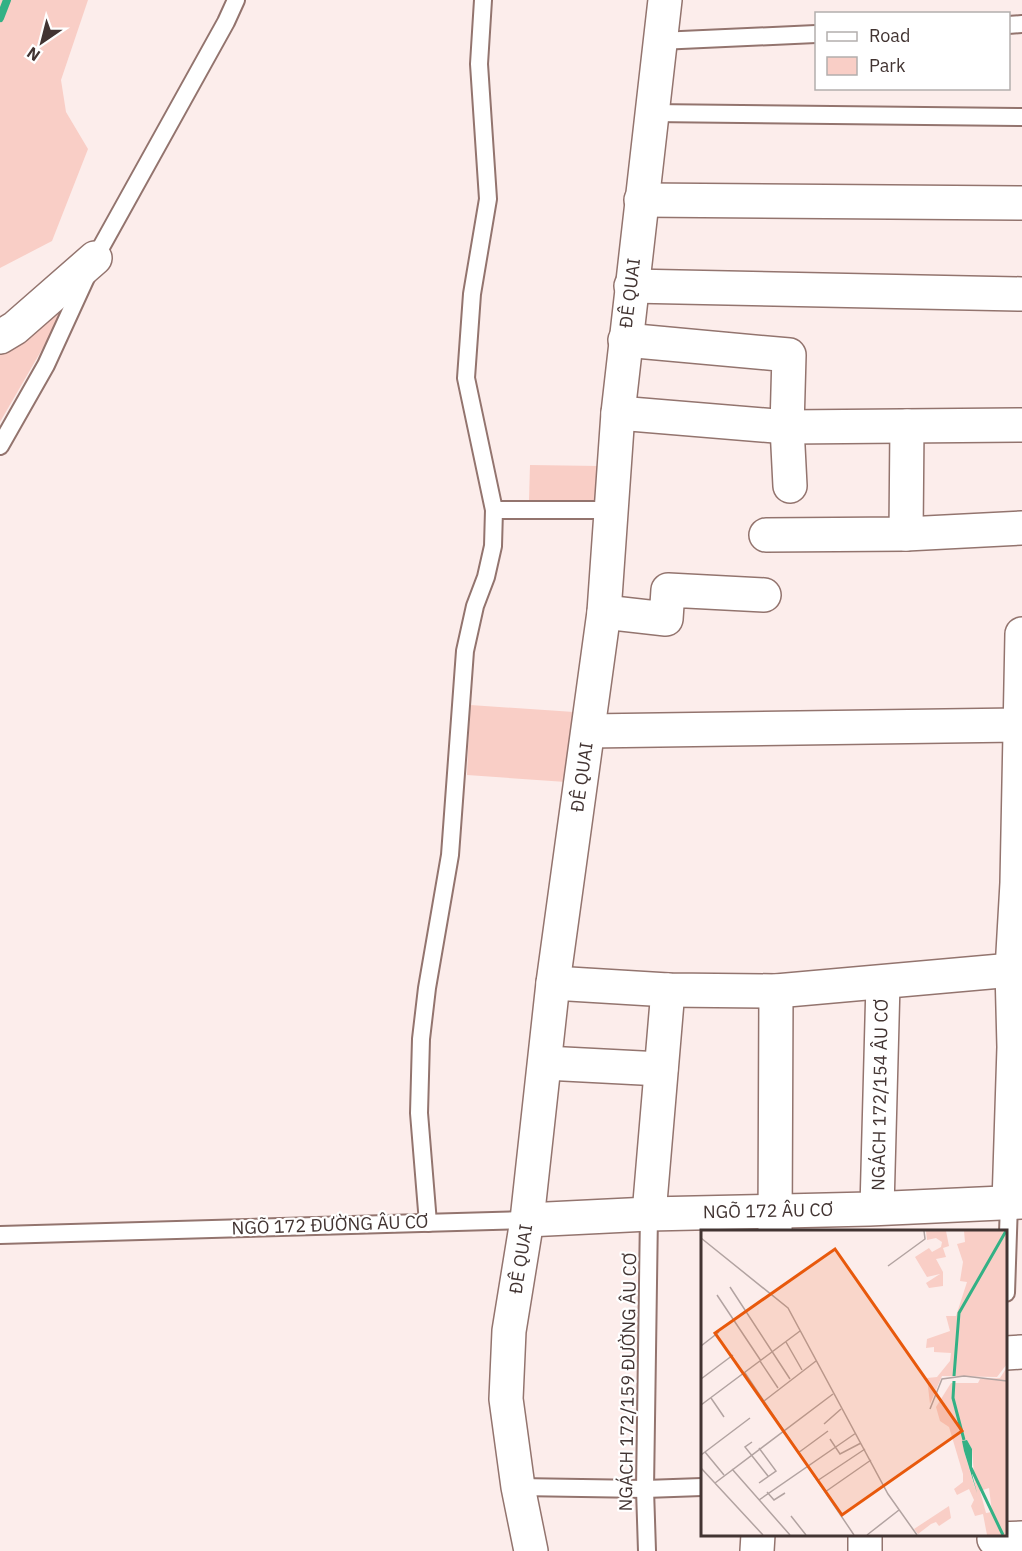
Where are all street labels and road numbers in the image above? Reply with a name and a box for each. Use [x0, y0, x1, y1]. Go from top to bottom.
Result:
street label: ĐÊ QUAI [614, 257, 645, 329]
street label: ĐÊ QUAI [565, 741, 598, 813]
street label: NGÁCH 172/154 ÂU CƠ [866, 999, 893, 1191]
street label: NGÕ 172 ÂU CƠ [703, 1198, 833, 1223]
street label: NGÕ 172 ĐƯỜNG ÂU CƠ [231, 1209, 429, 1239]
street label: ĐÊ QUAI [504, 1222, 537, 1295]
street label: NGÁCH 172/159 ĐƯỜNG ÂU CƠ [613, 1252, 641, 1511]

